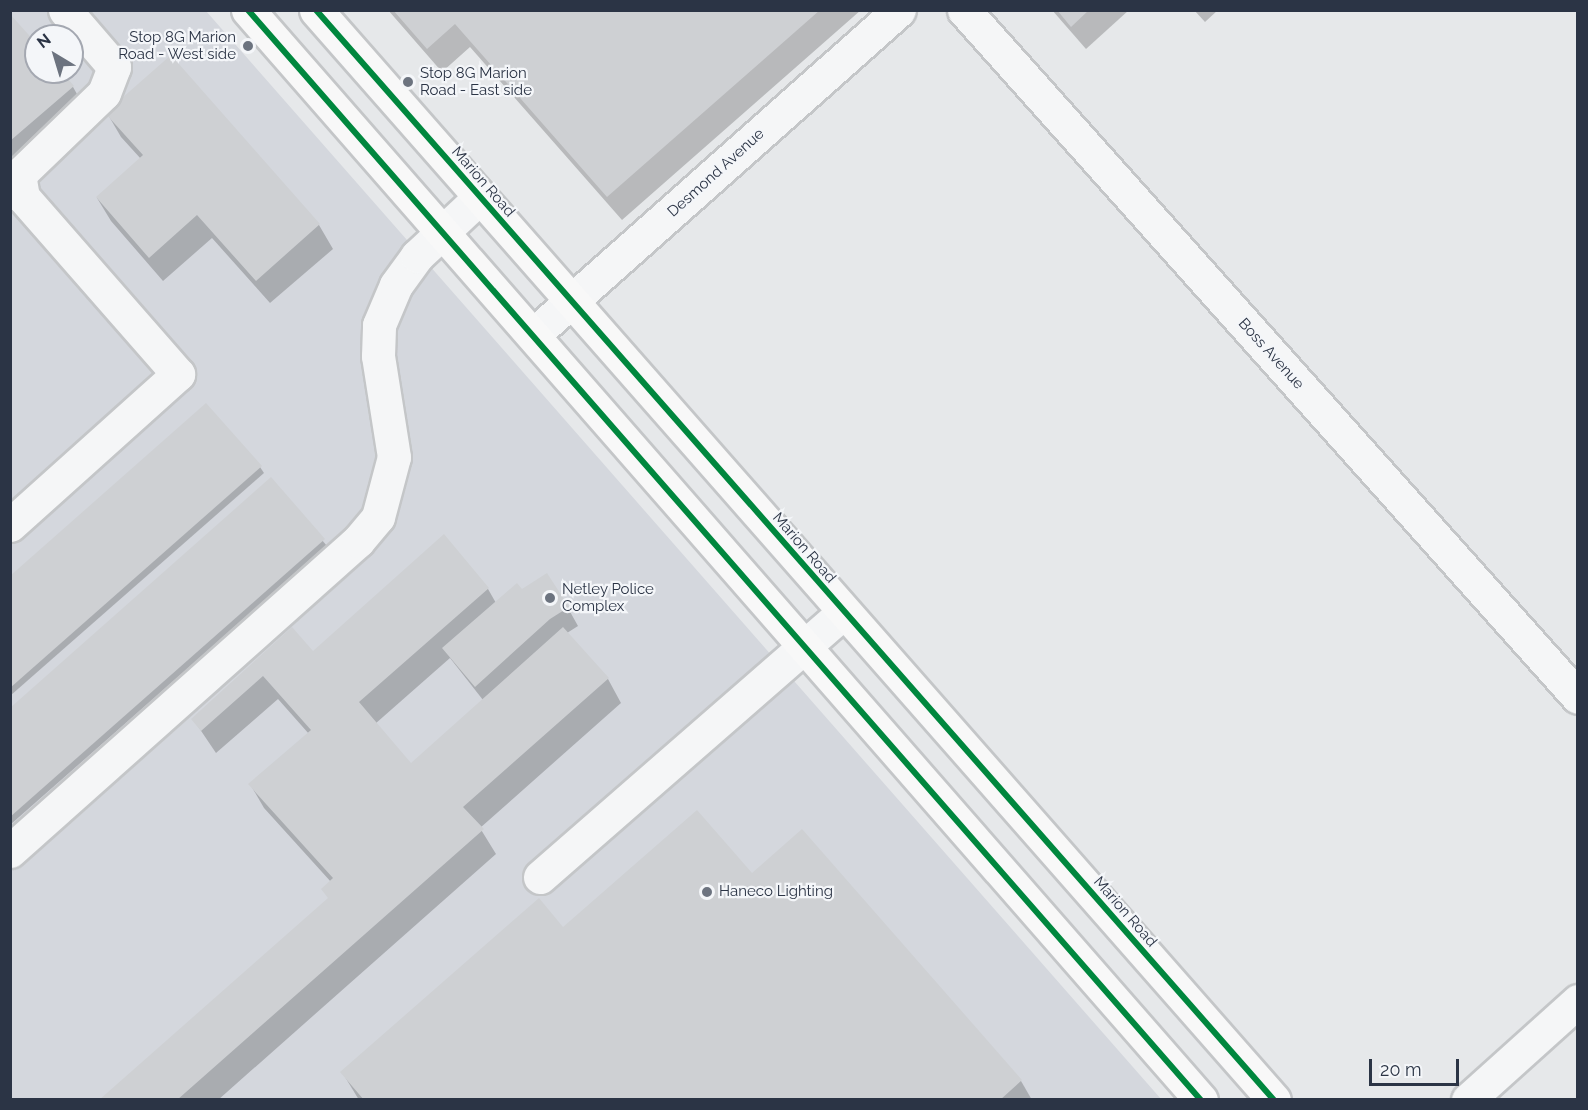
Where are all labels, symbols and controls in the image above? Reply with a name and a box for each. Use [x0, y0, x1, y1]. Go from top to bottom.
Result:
north arrow [24, 24, 84, 84]
place label: Stop 8G Marion Road - West side [118, 28, 236, 63]
text: N [33, 30, 55, 52]
marker: Stop 8G Marion Road - West side [241, 39, 255, 53]
place label: Stop 8G Marion Road - East side [420, 64, 532, 99]
marker: Stop 8G Marion Road - East side [401, 75, 415, 89]
street label: Desmond Avenue [664, 125, 768, 221]
street label: Marion Road [448, 143, 518, 221]
street label: Boss Avenue [1234, 315, 1308, 393]
street label: Marion Road [769, 509, 839, 587]
place label: Netley Police Complex [562, 580, 654, 615]
marker: Netley Police Complex [543, 591, 557, 605]
street label: Marion Road [1090, 873, 1160, 951]
place label: Haneco Lighting [719, 883, 833, 901]
marker: Haneco Lighting [700, 885, 714, 899]
scale bar [1372, 1047, 1462, 1085]
text: 20 m [1380, 1059, 1422, 1080]

